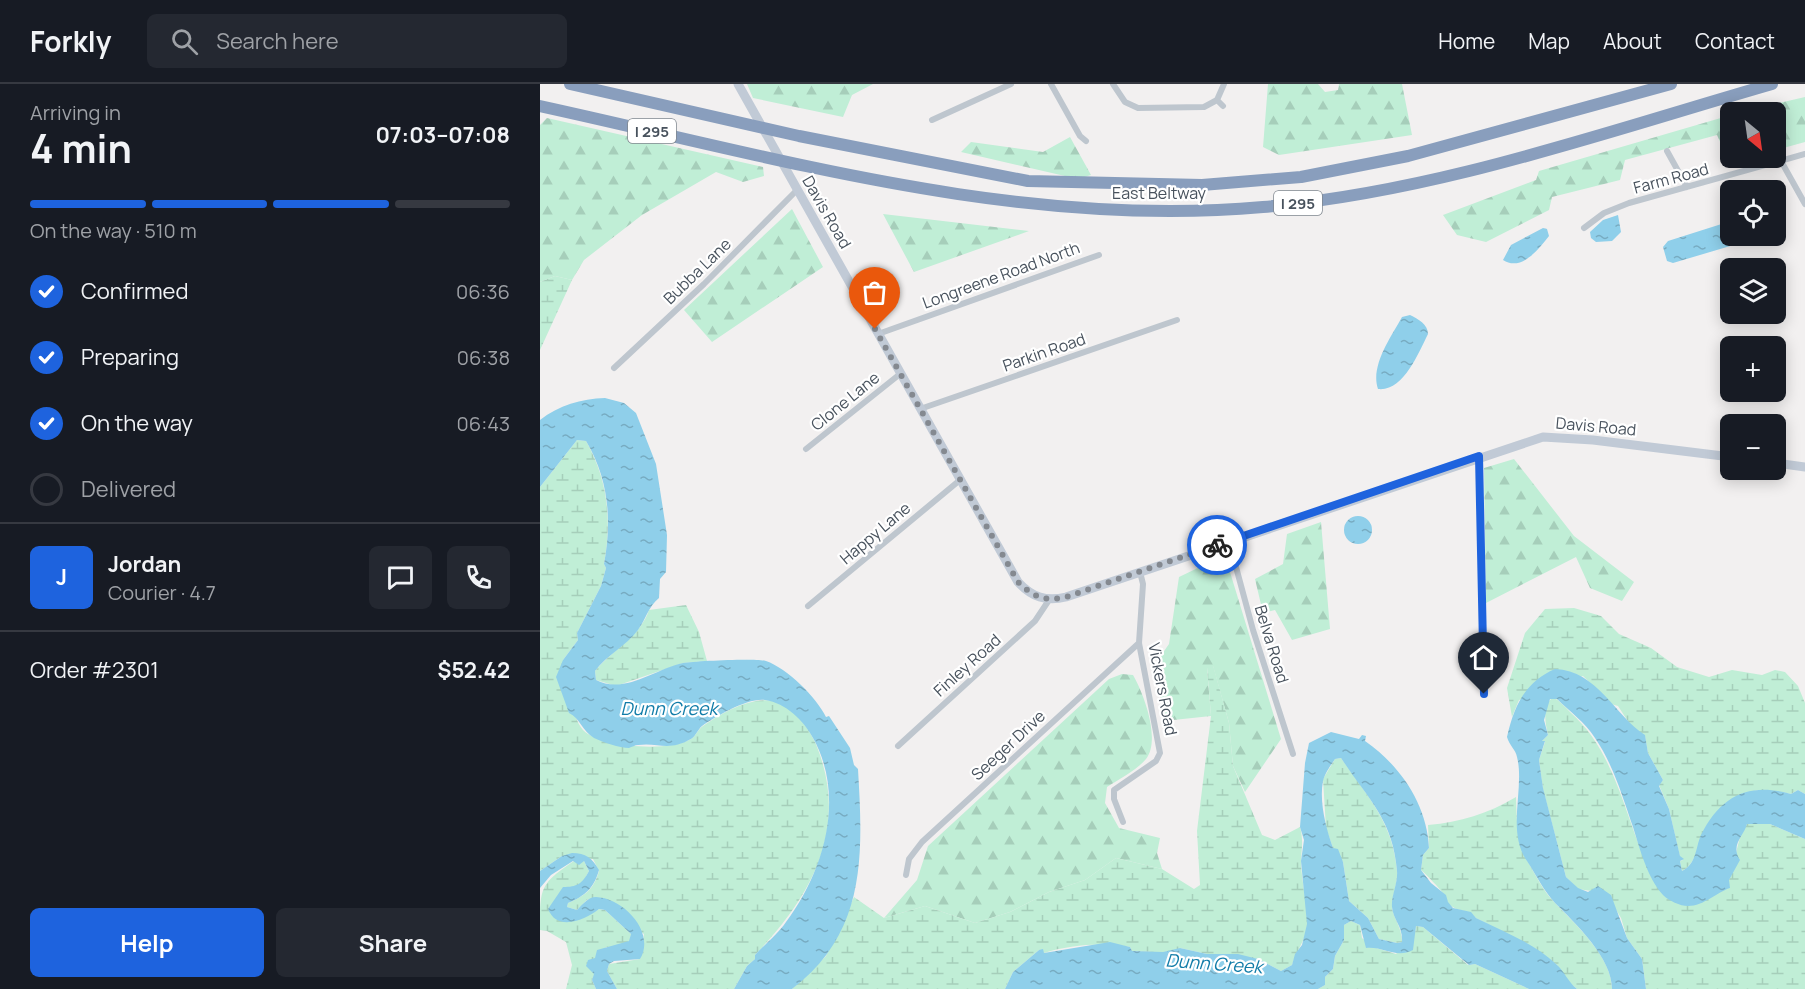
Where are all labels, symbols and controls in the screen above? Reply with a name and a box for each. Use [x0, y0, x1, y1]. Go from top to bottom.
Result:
search box [147, 14, 567, 68]
text: Forkly [30, 22, 111, 60]
icon: search [168, 25, 201, 58]
text: Search here [216, 26, 339, 56]
text: Home [1438, 27, 1495, 55]
text: Map [1528, 27, 1570, 55]
text: About [1603, 27, 1662, 55]
text: Contact [1695, 27, 1775, 55]
text: Arriving in [30, 99, 121, 126]
north arrow [1720, 102, 1786, 168]
map controls [1720, 102, 1786, 480]
road number: I 295 [628, 119, 676, 143]
text: 07:03–07:08 [375, 120, 510, 150]
text: 4 min [30, 121, 132, 175]
street label: Farm Road [1631, 157, 1711, 199]
street label: Davis Road [797, 172, 857, 252]
button: locate [1720, 180, 1786, 246]
street label: East Beltway [1112, 182, 1207, 204]
road number: I 295 [1274, 191, 1322, 215]
text: On the way · 510 m [30, 217, 197, 244]
street label: Bubba Lane [658, 233, 736, 309]
street label: Longreene Road North [919, 236, 1083, 314]
button: layers [1720, 258, 1786, 324]
pin [849, 267, 900, 329]
icon: check [30, 275, 63, 308]
text: Confirmed [81, 276, 189, 306]
icon: bag [858, 276, 891, 309]
text: 06:36 [456, 278, 510, 305]
street label: Parkin Road [1000, 328, 1088, 376]
button: + [1720, 336, 1786, 402]
icon: check [30, 341, 63, 374]
text: Preparing [81, 342, 179, 372]
text: 06:38 [457, 344, 510, 371]
street label: Clone Lane [806, 366, 884, 436]
icon: check [30, 407, 63, 440]
text: On the way [81, 408, 193, 438]
text: 06:43 [457, 410, 510, 437]
street label: Davis Road [1555, 412, 1637, 440]
button: − [1720, 414, 1786, 480]
text: Delivered [81, 474, 176, 504]
street label: Happy Lane [835, 497, 915, 569]
courier [1187, 515, 1247, 575]
icon: bike [1201, 529, 1234, 562]
button: chat [369, 546, 432, 609]
button: phone [447, 546, 510, 609]
text: Jordan [108, 549, 181, 579]
text: J [56, 562, 67, 592]
text: Courier · 4.7 [108, 579, 216, 606]
street label: Belva Road [1250, 602, 1294, 686]
street label: Finley Road [929, 629, 1005, 701]
pin [1458, 632, 1509, 694]
street label: Vickers Road [1143, 641, 1183, 737]
icon: home [1467, 641, 1500, 674]
text: Order #2301 [30, 655, 159, 685]
text: $52.42 [438, 655, 510, 685]
water label: Dunn Creek [621, 696, 721, 720]
street label: Seeger Drive [966, 705, 1050, 785]
button: Help [30, 908, 264, 977]
button: Share [276, 908, 510, 977]
water label: Dunn Creek [1165, 948, 1266, 979]

